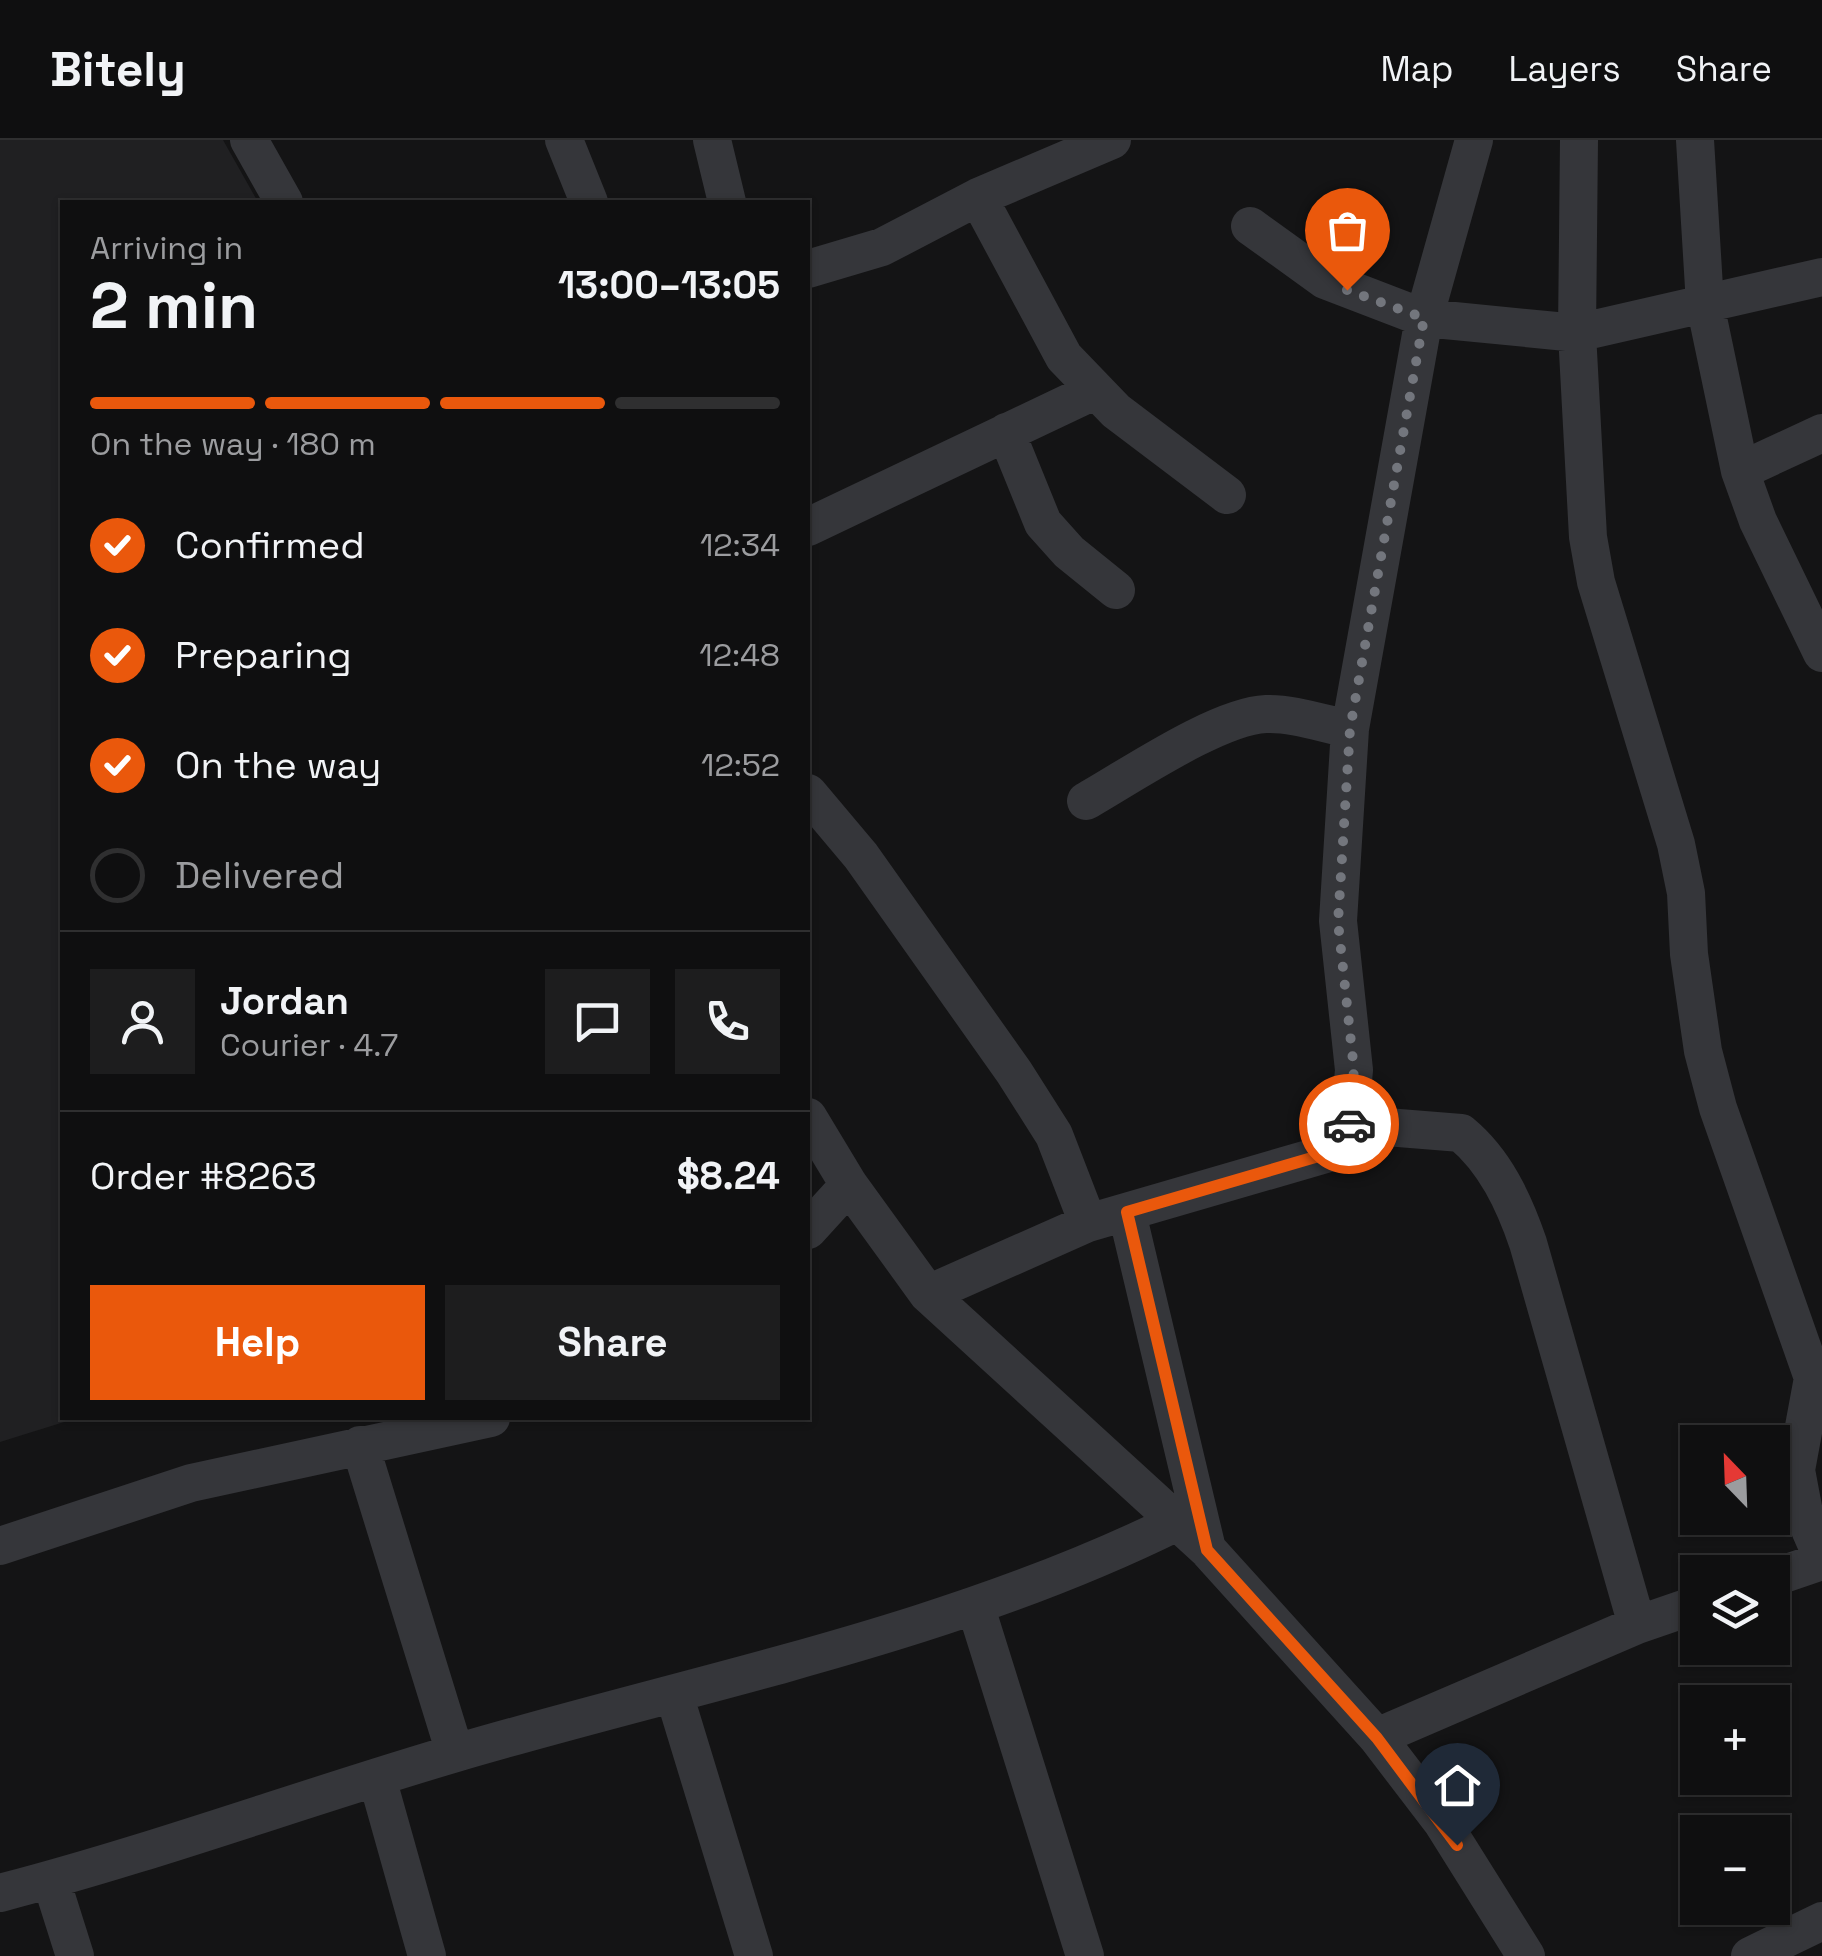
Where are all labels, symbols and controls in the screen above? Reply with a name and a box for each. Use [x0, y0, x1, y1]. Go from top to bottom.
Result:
text: Bitely [50, 39, 186, 100]
text: Map [1380, 47, 1453, 91]
text: Layers [1508, 47, 1621, 91]
text: Share [1676, 47, 1772, 91]
pin [1305, 188, 1390, 291]
icon: bag [1320, 203, 1375, 258]
text: Arriving in [90, 228, 243, 268]
text: 13:00–13:05 [558, 261, 780, 309]
text: 2 min [90, 264, 258, 347]
text: On the way · 180 m [90, 424, 376, 464]
icon: check [90, 518, 145, 573]
text: Confirmed [175, 521, 365, 569]
text: 12:34 [700, 525, 780, 565]
icon: check [90, 628, 145, 683]
text: Preparing [175, 631, 352, 679]
text: 12:48 [699, 635, 780, 675]
icon: check [90, 738, 145, 793]
text: On the way [175, 741, 381, 789]
text: 12:52 [701, 745, 780, 785]
text: Delivered [175, 851, 344, 899]
button: person [90, 969, 195, 1074]
button: chat [545, 969, 650, 1074]
button: phone [675, 969, 780, 1074]
text: Jordan [220, 977, 349, 1025]
text: Courier · 4.7 [220, 1025, 398, 1065]
courier [1299, 1074, 1399, 1174]
icon: car [1322, 1097, 1377, 1152]
text: Order #8263 [90, 1152, 317, 1200]
text: $8.24 [677, 1152, 780, 1200]
button: Help [90, 1285, 425, 1400]
button: Share [445, 1285, 780, 1400]
north arrow [1680, 1425, 1790, 1535]
map controls [1680, 1425, 1790, 1925]
button: layers [1680, 1555, 1790, 1665]
button: + [1680, 1685, 1790, 1795]
pin [1415, 1743, 1500, 1846]
icon: home [1430, 1758, 1485, 1813]
button: − [1680, 1815, 1790, 1925]

